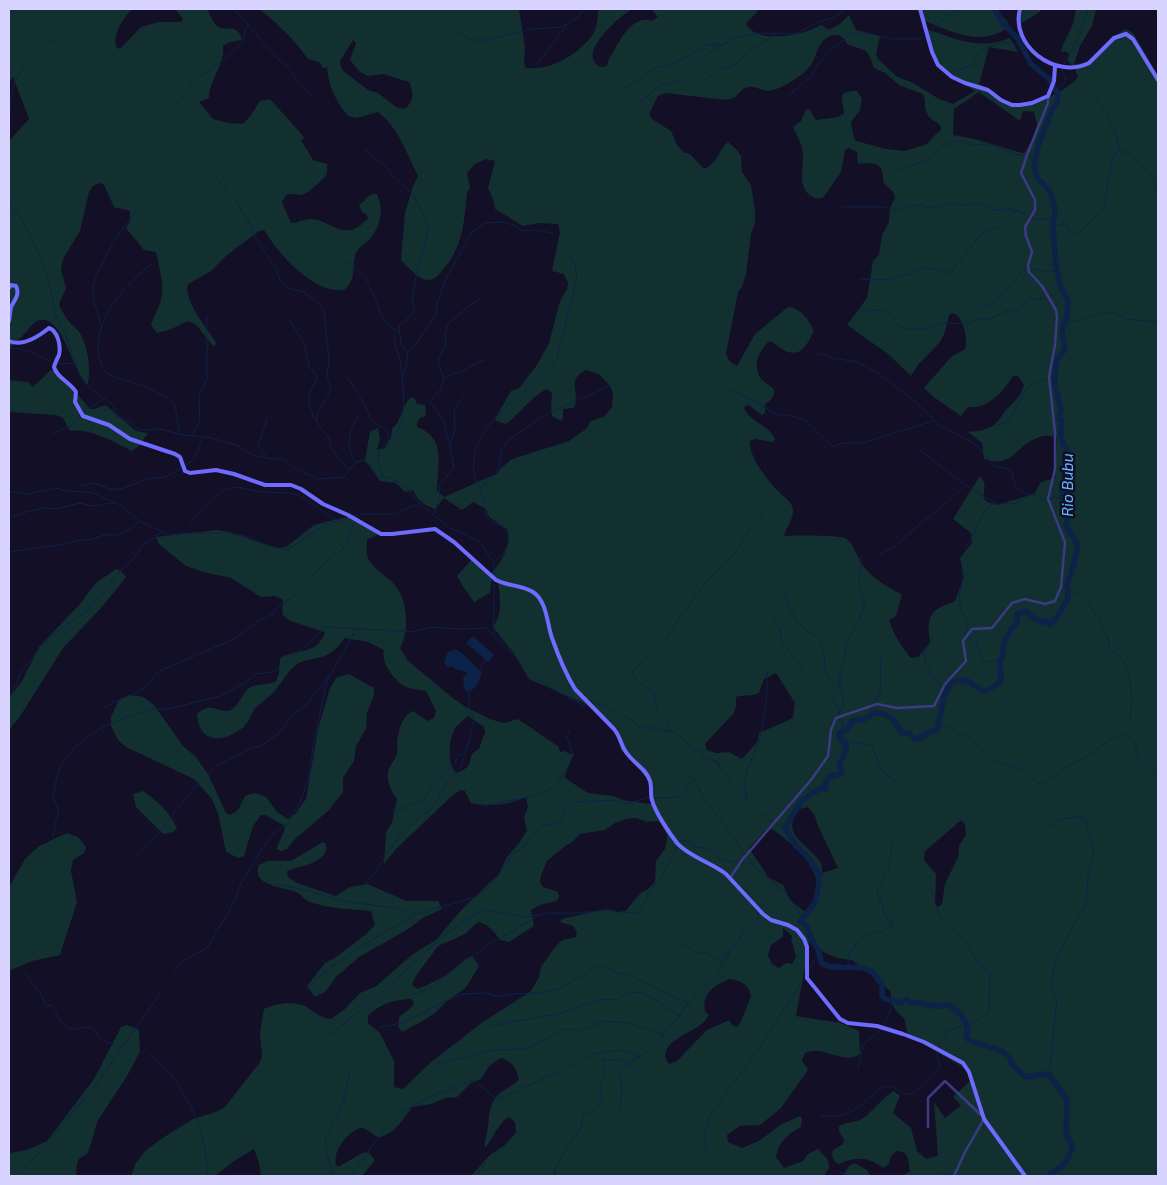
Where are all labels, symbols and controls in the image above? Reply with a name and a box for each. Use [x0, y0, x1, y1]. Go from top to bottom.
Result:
water label: Rio Bubu [1057, 453, 1076, 517]

